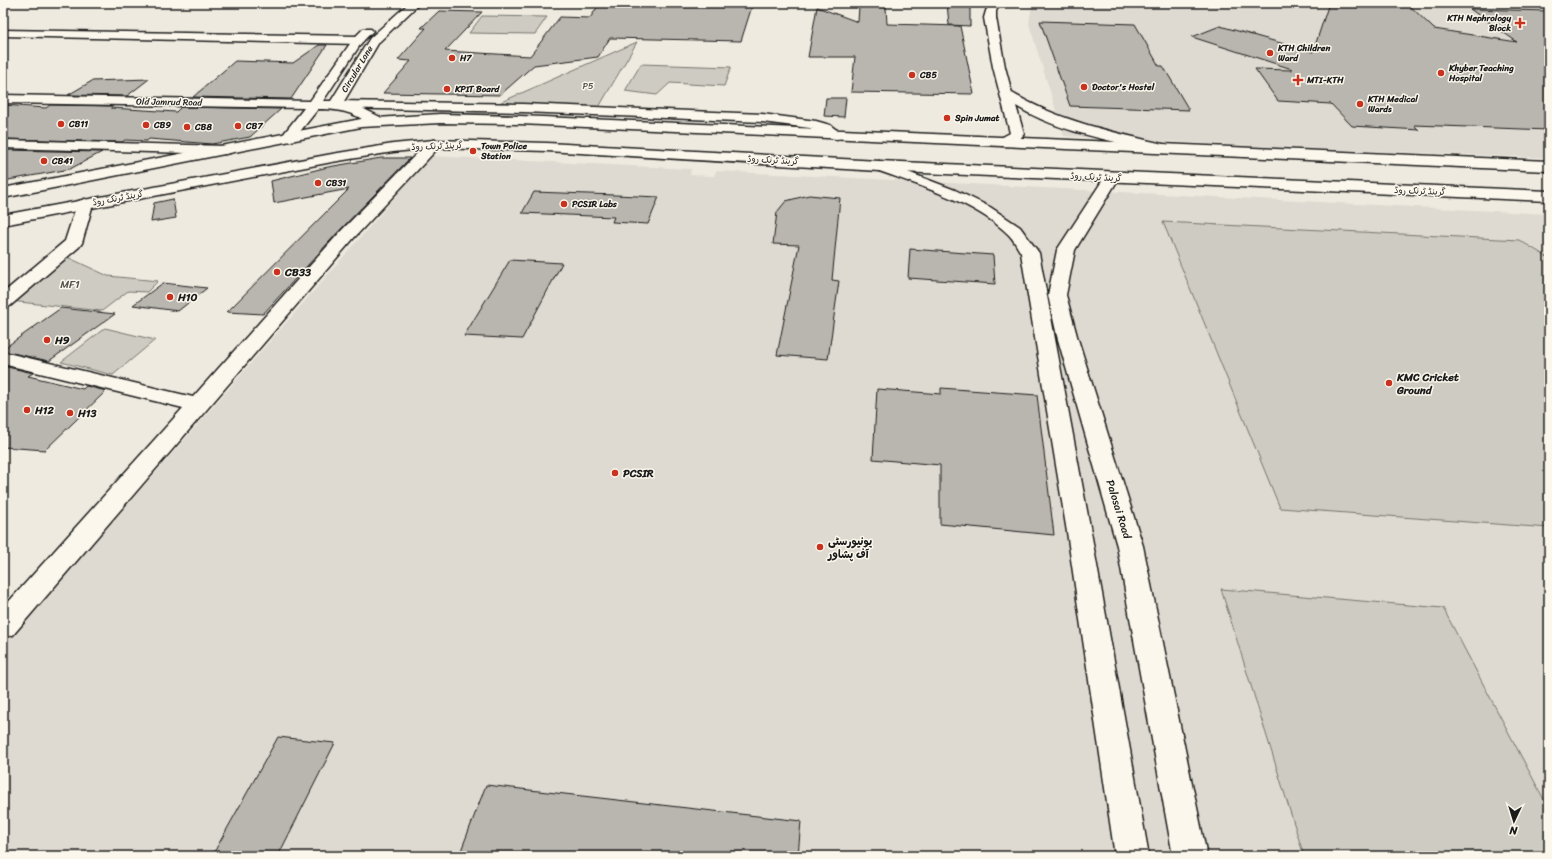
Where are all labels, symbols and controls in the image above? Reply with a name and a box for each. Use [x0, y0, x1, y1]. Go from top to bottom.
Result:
place label: KTH Nephrology Block [1446, 10, 1511, 36]
marker: KTH Nephrology Block [1514, 17, 1526, 29]
place label: KTH Children Ward [1277, 40, 1330, 66]
street label: Circular Lane [337, 42, 378, 96]
marker: KTH Children Ward [1265, 48, 1275, 58]
place label: H7 [459, 50, 472, 66]
marker: H7 [447, 53, 457, 63]
place label: Khyber Teaching Hospital [1448, 60, 1514, 86]
place label: CB5 [919, 67, 937, 83]
marker: Khyber Teaching Hospital [1436, 68, 1446, 78]
marker: CB5 [907, 70, 917, 80]
place label: MTI-KTH [1306, 72, 1344, 88]
marker: MTI-KTH [1292, 74, 1304, 86]
park label: P5 [583, 78, 594, 94]
place label: Doctor's Hostel [1092, 79, 1155, 95]
place label: KPIT Board [454, 81, 501, 97]
marker: Doctor's Hostel [1079, 82, 1089, 92]
marker: KPIT Board [442, 84, 452, 94]
place label: KTH Medical Wards [1367, 91, 1418, 117]
street label: Old Jamrud Road [136, 93, 203, 111]
marker: KTH Medical Wards [1355, 99, 1365, 109]
place label: Spin Jumat [954, 110, 1000, 126]
marker: Spin Jumat [942, 113, 952, 123]
place label: CB11 [68, 116, 88, 132]
place label: CB9 [153, 117, 171, 133]
place label: CB7 [245, 118, 263, 134]
marker: CB11 [56, 119, 66, 129]
place label: CB8 [194, 119, 212, 135]
marker: CB9 [141, 120, 151, 130]
marker: CB7 [233, 121, 243, 131]
marker: CB8 [182, 122, 192, 132]
street label: گرینڈ ٹرنک روڈ [411, 137, 463, 155]
place label: Town Police Station [480, 138, 528, 164]
marker: Town Police Station [468, 146, 478, 156]
street label: گرینڈ ٹرنک روڈ [747, 151, 799, 169]
place label: CB41 [51, 153, 73, 169]
marker: CB41 [39, 156, 49, 166]
street label: گرینڈ ٹرنک روڈ [1070, 168, 1122, 186]
place label: CB31 [325, 175, 346, 191]
marker: CB31 [313, 178, 323, 188]
street label: گرینڈ ٹرنک روڈ [1394, 182, 1446, 200]
street label: گرینڈ ٹرنک روڈ [91, 186, 145, 210]
place label: PCSIR Labs [572, 196, 618, 212]
marker: PCSIR Labs [559, 199, 569, 209]
place label: CB33 [284, 263, 312, 282]
marker: CB33 [272, 267, 282, 277]
park label: MF1 [60, 275, 80, 294]
place label: H10 [177, 288, 198, 307]
marker: H10 [165, 292, 175, 302]
place label: H9 [54, 331, 70, 350]
marker: H9 [42, 335, 52, 345]
place label: KMC Cricket Ground [1396, 368, 1459, 400]
marker: KMC Cricket Ground [1384, 378, 1394, 388]
place label: H12 [34, 401, 55, 420]
place label: H13 [77, 404, 98, 423]
marker: H12 [22, 405, 32, 415]
marker: H13 [65, 408, 75, 418]
place label: PCSIR [623, 464, 654, 483]
marker: PCSIR [610, 468, 620, 478]
street label: Palosai Road [1101, 477, 1137, 542]
place label: یونیورسٹی آف پشاور [827, 532, 872, 564]
marker: یونیورسٹی آف پشاور [815, 542, 825, 552]
north arrow [1494, 801, 1534, 841]
text: N [1508, 821, 1519, 840]

